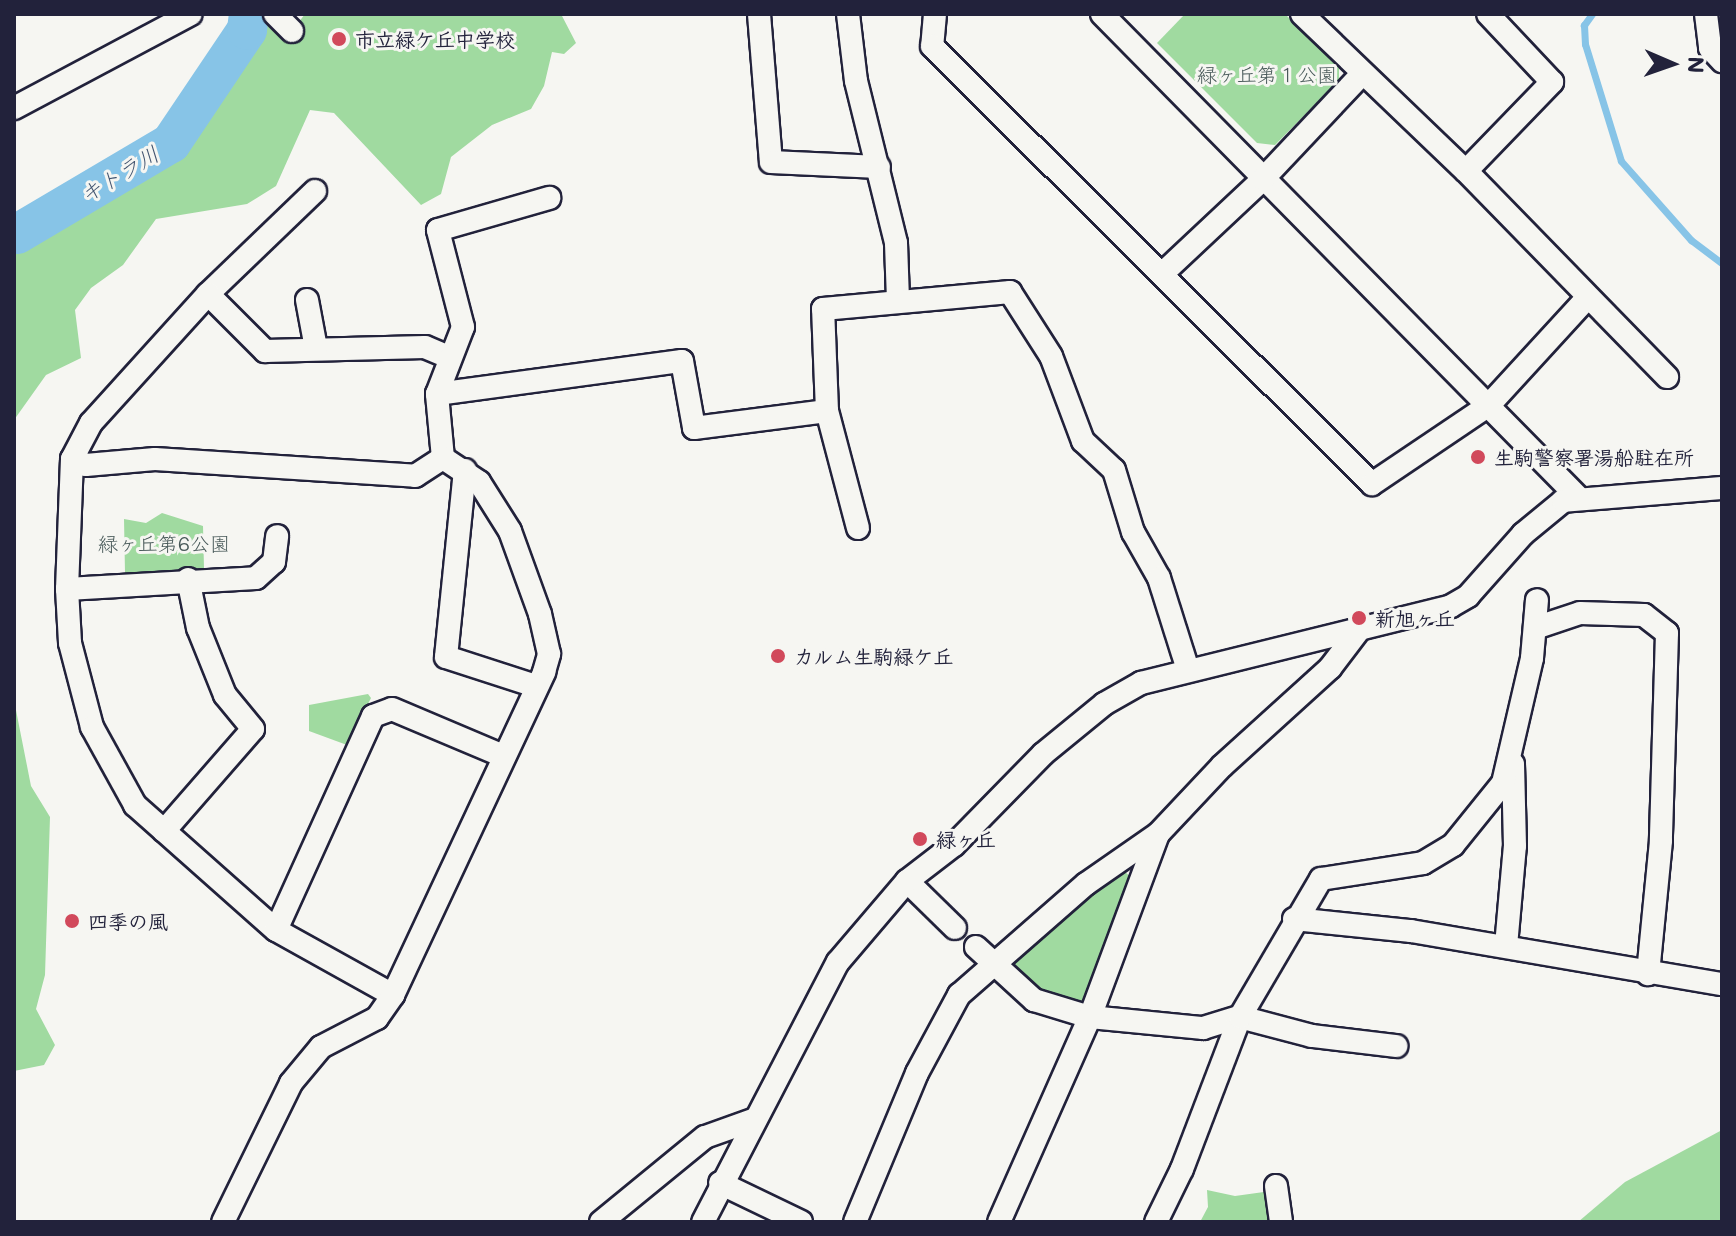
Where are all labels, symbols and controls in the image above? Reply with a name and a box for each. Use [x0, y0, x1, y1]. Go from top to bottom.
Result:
north arrow [1632, 24, 1712, 104]
place label: 市立緑ケ丘中学校 [355, 27, 515, 51]
marker: 市立緑ケ丘中学校 [330, 30, 348, 48]
text: N [1682, 56, 1711, 74]
park label: 緑ヶ丘第１公園 [1197, 62, 1337, 86]
water label: キトラ川 [74, 140, 164, 208]
place label: 生駒警察署湯船駐在所 [1494, 445, 1694, 469]
marker: 生駒警察署湯船駐在所 [1469, 448, 1487, 466]
park label: 緑ヶ丘第6公園 [98, 531, 230, 555]
place label: 新旭ヶ丘 [1375, 606, 1455, 630]
marker: 新旭ヶ丘 [1350, 609, 1368, 627]
place label: カルム生駒緑ケ丘 [794, 644, 954, 668]
marker: カルム生駒緑ケ丘 [769, 647, 787, 665]
place label: 緑ヶ丘 [936, 827, 996, 851]
marker: 緑ヶ丘 [911, 830, 929, 848]
place label: 四季の風 [88, 909, 168, 933]
marker: 四季の風 [63, 912, 81, 930]

